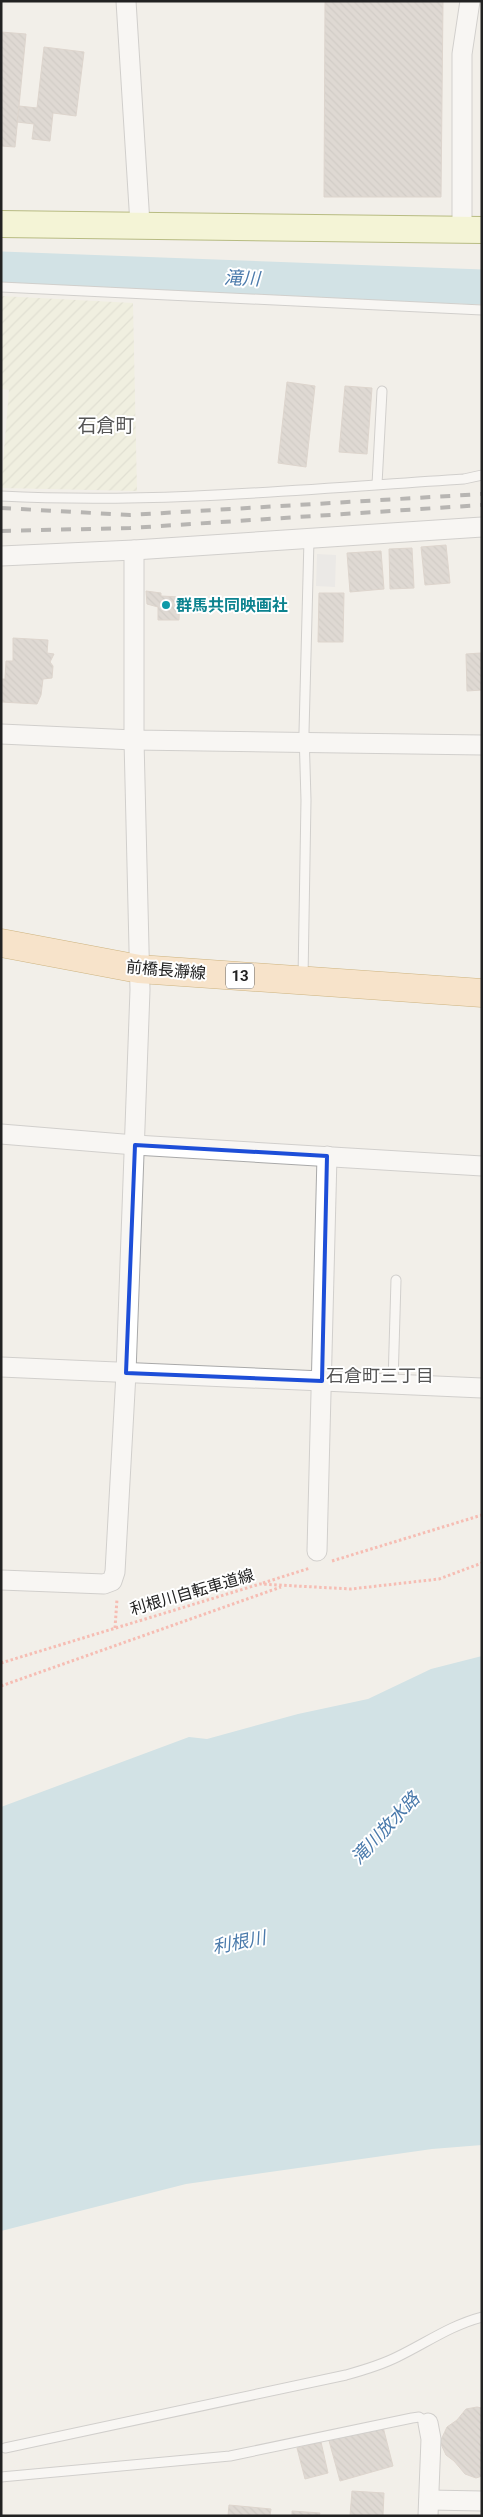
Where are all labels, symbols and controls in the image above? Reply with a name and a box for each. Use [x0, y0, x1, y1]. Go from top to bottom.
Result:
water label: 滝川 [224, 267, 262, 289]
district label: 石倉町 [77, 414, 135, 437]
place label: 群馬共同映画社 [176, 596, 288, 615]
marker: 群馬共同映画社 [160, 599, 172, 611]
street label: 前橋長瀞線 [125, 957, 207, 983]
road number: 13 [226, 964, 254, 988]
district label: 石倉町三丁目 [326, 1365, 434, 1386]
street label: 利根川自転車道線 [128, 1565, 256, 1619]
water label: 滝川放水路 [347, 1786, 425, 1868]
water label: 利根川 [210, 1926, 269, 1957]

